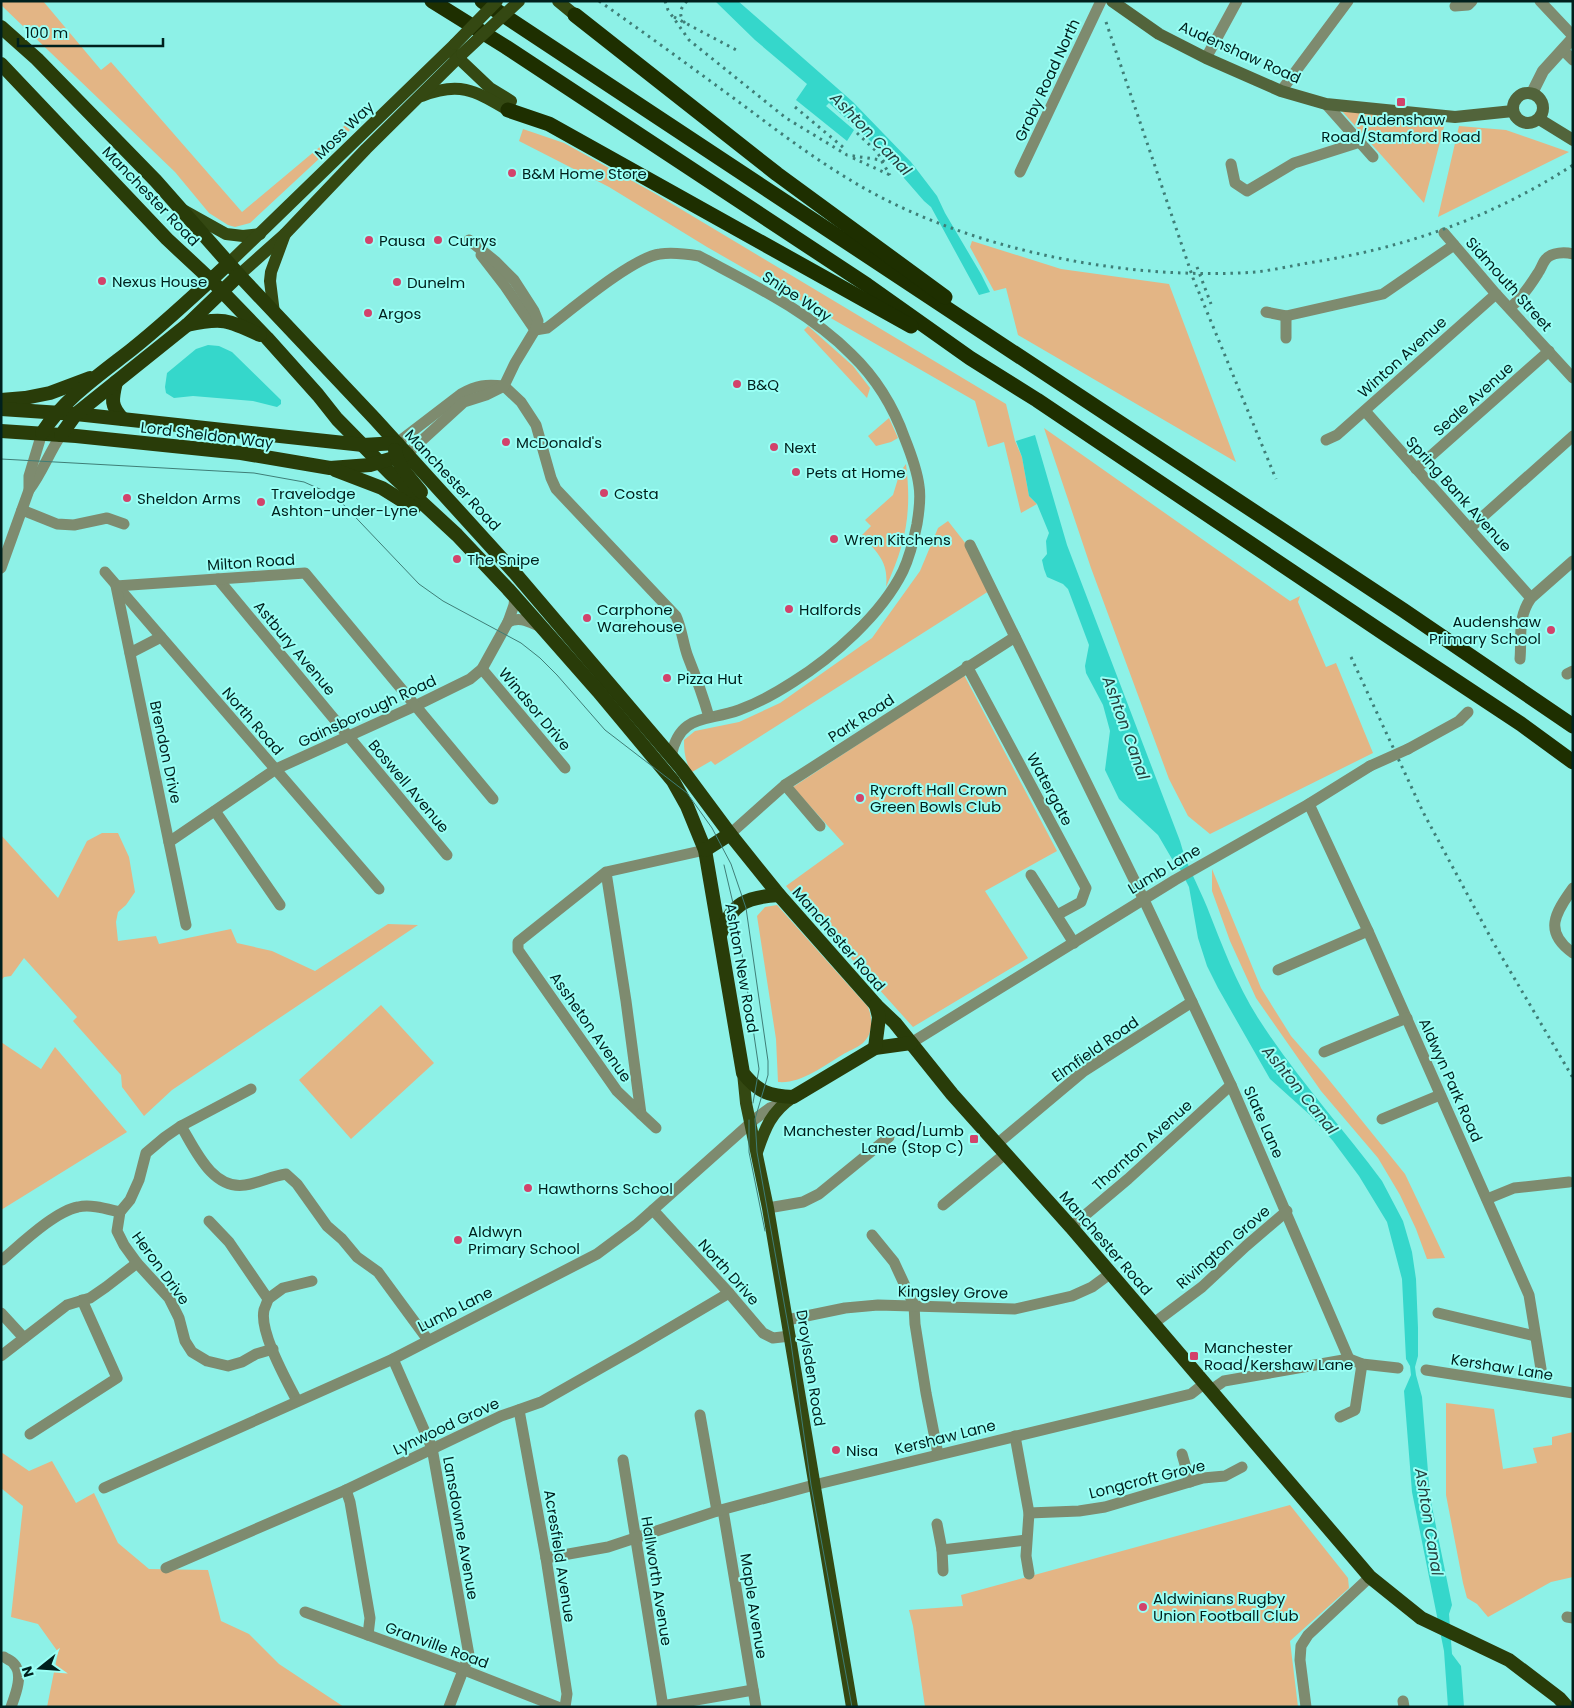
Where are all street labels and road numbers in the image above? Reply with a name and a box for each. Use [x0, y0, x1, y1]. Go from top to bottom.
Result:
street label: Groby Road North [1009, 15, 1085, 145]
street label: Audenshaw Road [1176, 16, 1304, 88]
street label: Moss Way [310, 96, 379, 164]
street label: Manchester Road [98, 141, 204, 251]
street label: Sidmouth Street [1461, 232, 1557, 336]
street label: Snipe Way [758, 266, 836, 327]
street label: Winton Avenue [1353, 311, 1451, 403]
street label: Seale Avenue [1428, 357, 1518, 441]
street label: Lord Sheldon Way [139, 416, 275, 454]
street label: Manchester Road [400, 425, 506, 535]
street label: Spring Bank Avenue [1401, 432, 1517, 556]
street label: Milton Road [206, 548, 296, 576]
street label: Astbury Avenue [249, 596, 341, 700]
street label: Windsor Drive [494, 663, 576, 755]
street label: Gainsborough Road [294, 670, 440, 752]
street label: North Road [218, 682, 288, 760]
street label: Park Road [824, 689, 898, 747]
street label: Brendon Drive [145, 699, 187, 805]
street label: Boswell Avenue [364, 735, 454, 837]
street label: Watergate [1022, 749, 1078, 829]
street label: Lumb Lane [1124, 839, 1204, 899]
street label: Manchester Road [788, 882, 890, 996]
street label: Ashton New Road [720, 901, 764, 1035]
street label: Assheton Avenue [545, 968, 637, 1086]
street label: Elmfield Road [1047, 1011, 1143, 1087]
street label: Aldwyn Park Road [1414, 1015, 1488, 1145]
street label: Slate Lane [1239, 1083, 1289, 1161]
street label: Thornton Avenue [1088, 1095, 1196, 1195]
street label: Manchester Road [1055, 1186, 1157, 1300]
street label: Rivington Grove [1172, 1200, 1274, 1294]
street label: Heron Drive [127, 1227, 195, 1309]
street label: North Drive [694, 1234, 764, 1310]
street label: Lumb Lane [414, 1281, 496, 1337]
street label: Kingsley Grove [898, 1281, 1008, 1303]
street label: Droylsden Road [791, 1308, 831, 1428]
street label: Kershaw Lane [1449, 1349, 1555, 1385]
street label: Lynwood Grove [390, 1392, 502, 1460]
street label: Kershaw Lane [892, 1414, 998, 1460]
street label: Longcroft Grove [1087, 1454, 1207, 1504]
street label: Lansdowne Avenue [438, 1455, 484, 1601]
street label: Acresfield Avenue [539, 1488, 581, 1624]
street label: Hallworth Avenue [636, 1515, 678, 1647]
street label: Maple Avenue [735, 1552, 773, 1660]
street label: Granville Road [382, 1617, 492, 1673]

